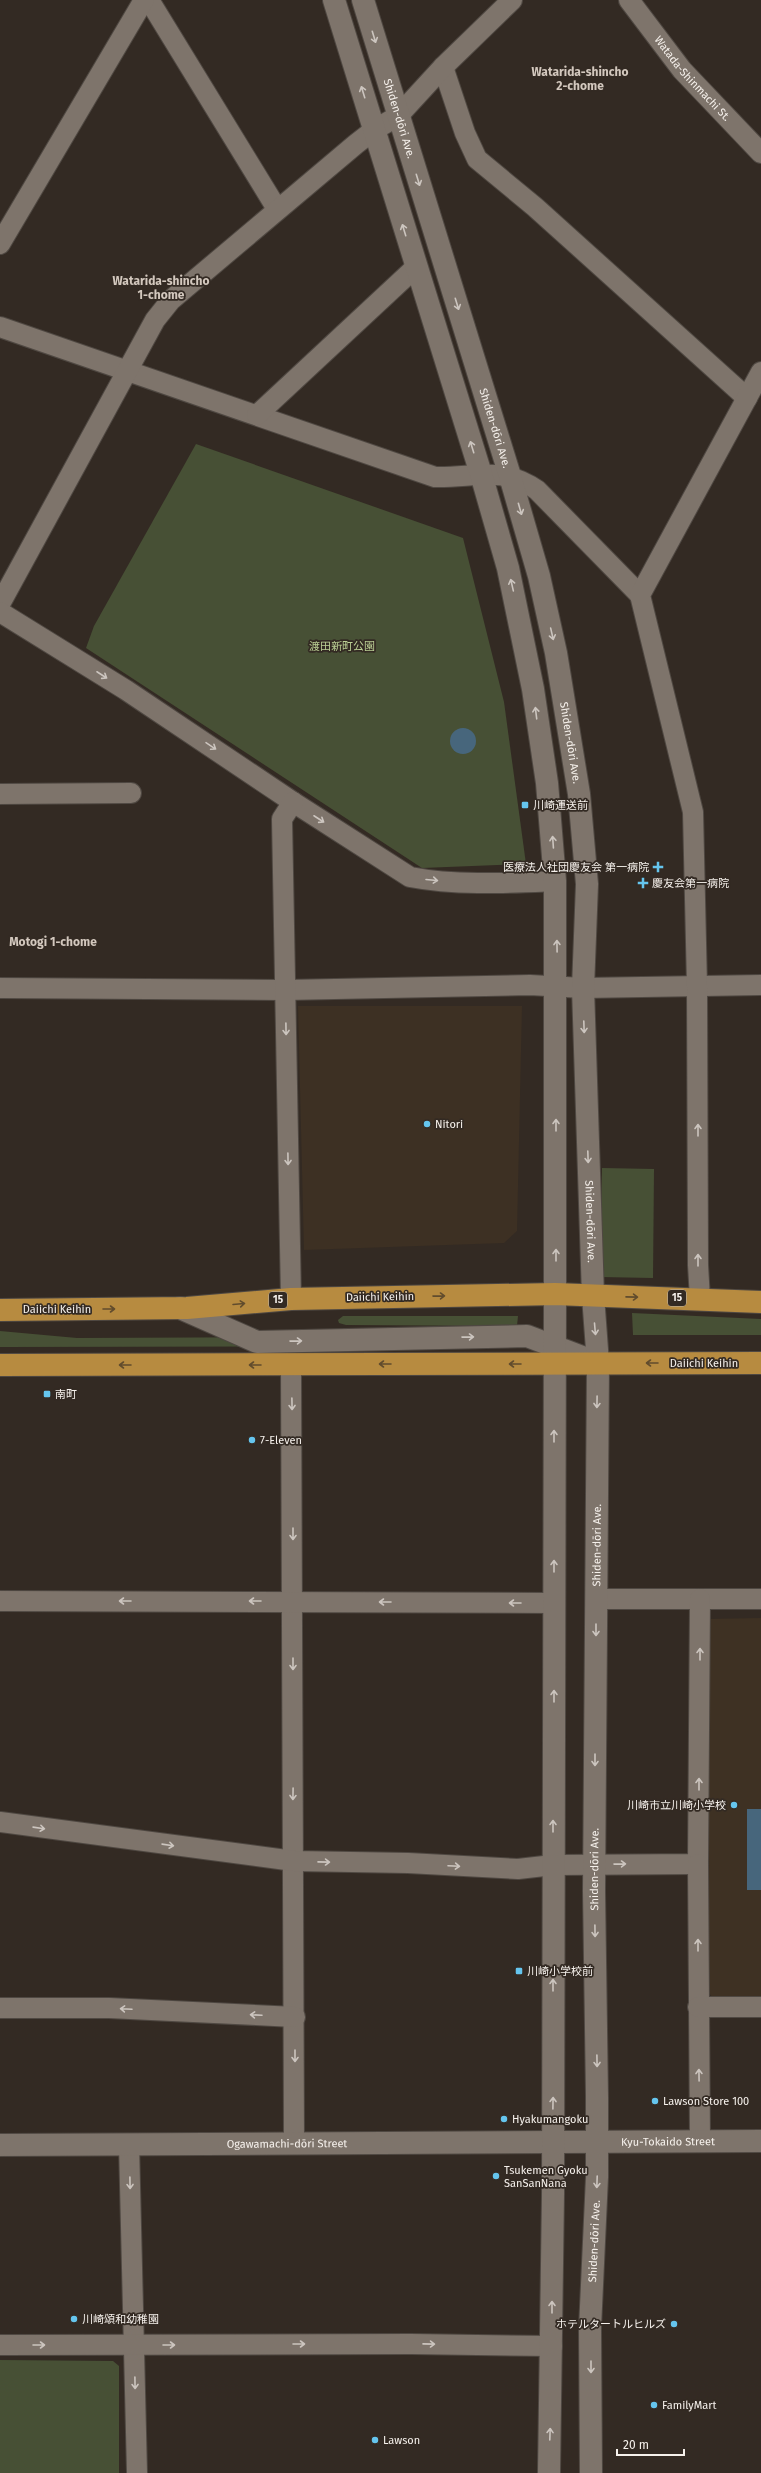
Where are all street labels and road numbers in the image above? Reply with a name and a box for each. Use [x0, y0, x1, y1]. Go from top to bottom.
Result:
street label: Watada-Shinmachi St. [652, 33, 734, 124]
street label: Shiden-dōri Ave. [381, 77, 418, 160]
street label: Shiden-dōri Ave. [477, 387, 514, 470]
street label: Shiden-dōri Ave. [558, 701, 584, 785]
street label: Shiden-dōri Ave. [583, 1180, 598, 1263]
street label: Daiichi Keihin [346, 1290, 414, 1304]
road number: 15 [668, 1290, 686, 1306]
road number: 15 [269, 1292, 287, 1308]
street label: Daiichi Keihin [23, 1303, 91, 1316]
street label: Daiichi Keihin [670, 1357, 738, 1370]
street label: Shiden-dōri Ave. [590, 1504, 603, 1587]
street label: Shiden-dōri Ave. [587, 1828, 601, 1911]
street label: Kyu-Tokaido Street [621, 2135, 715, 2148]
street label: Ogawamachi-dōri Street [227, 2137, 347, 2150]
street label: Shiden-dōri Ave. [586, 2199, 602, 2283]

